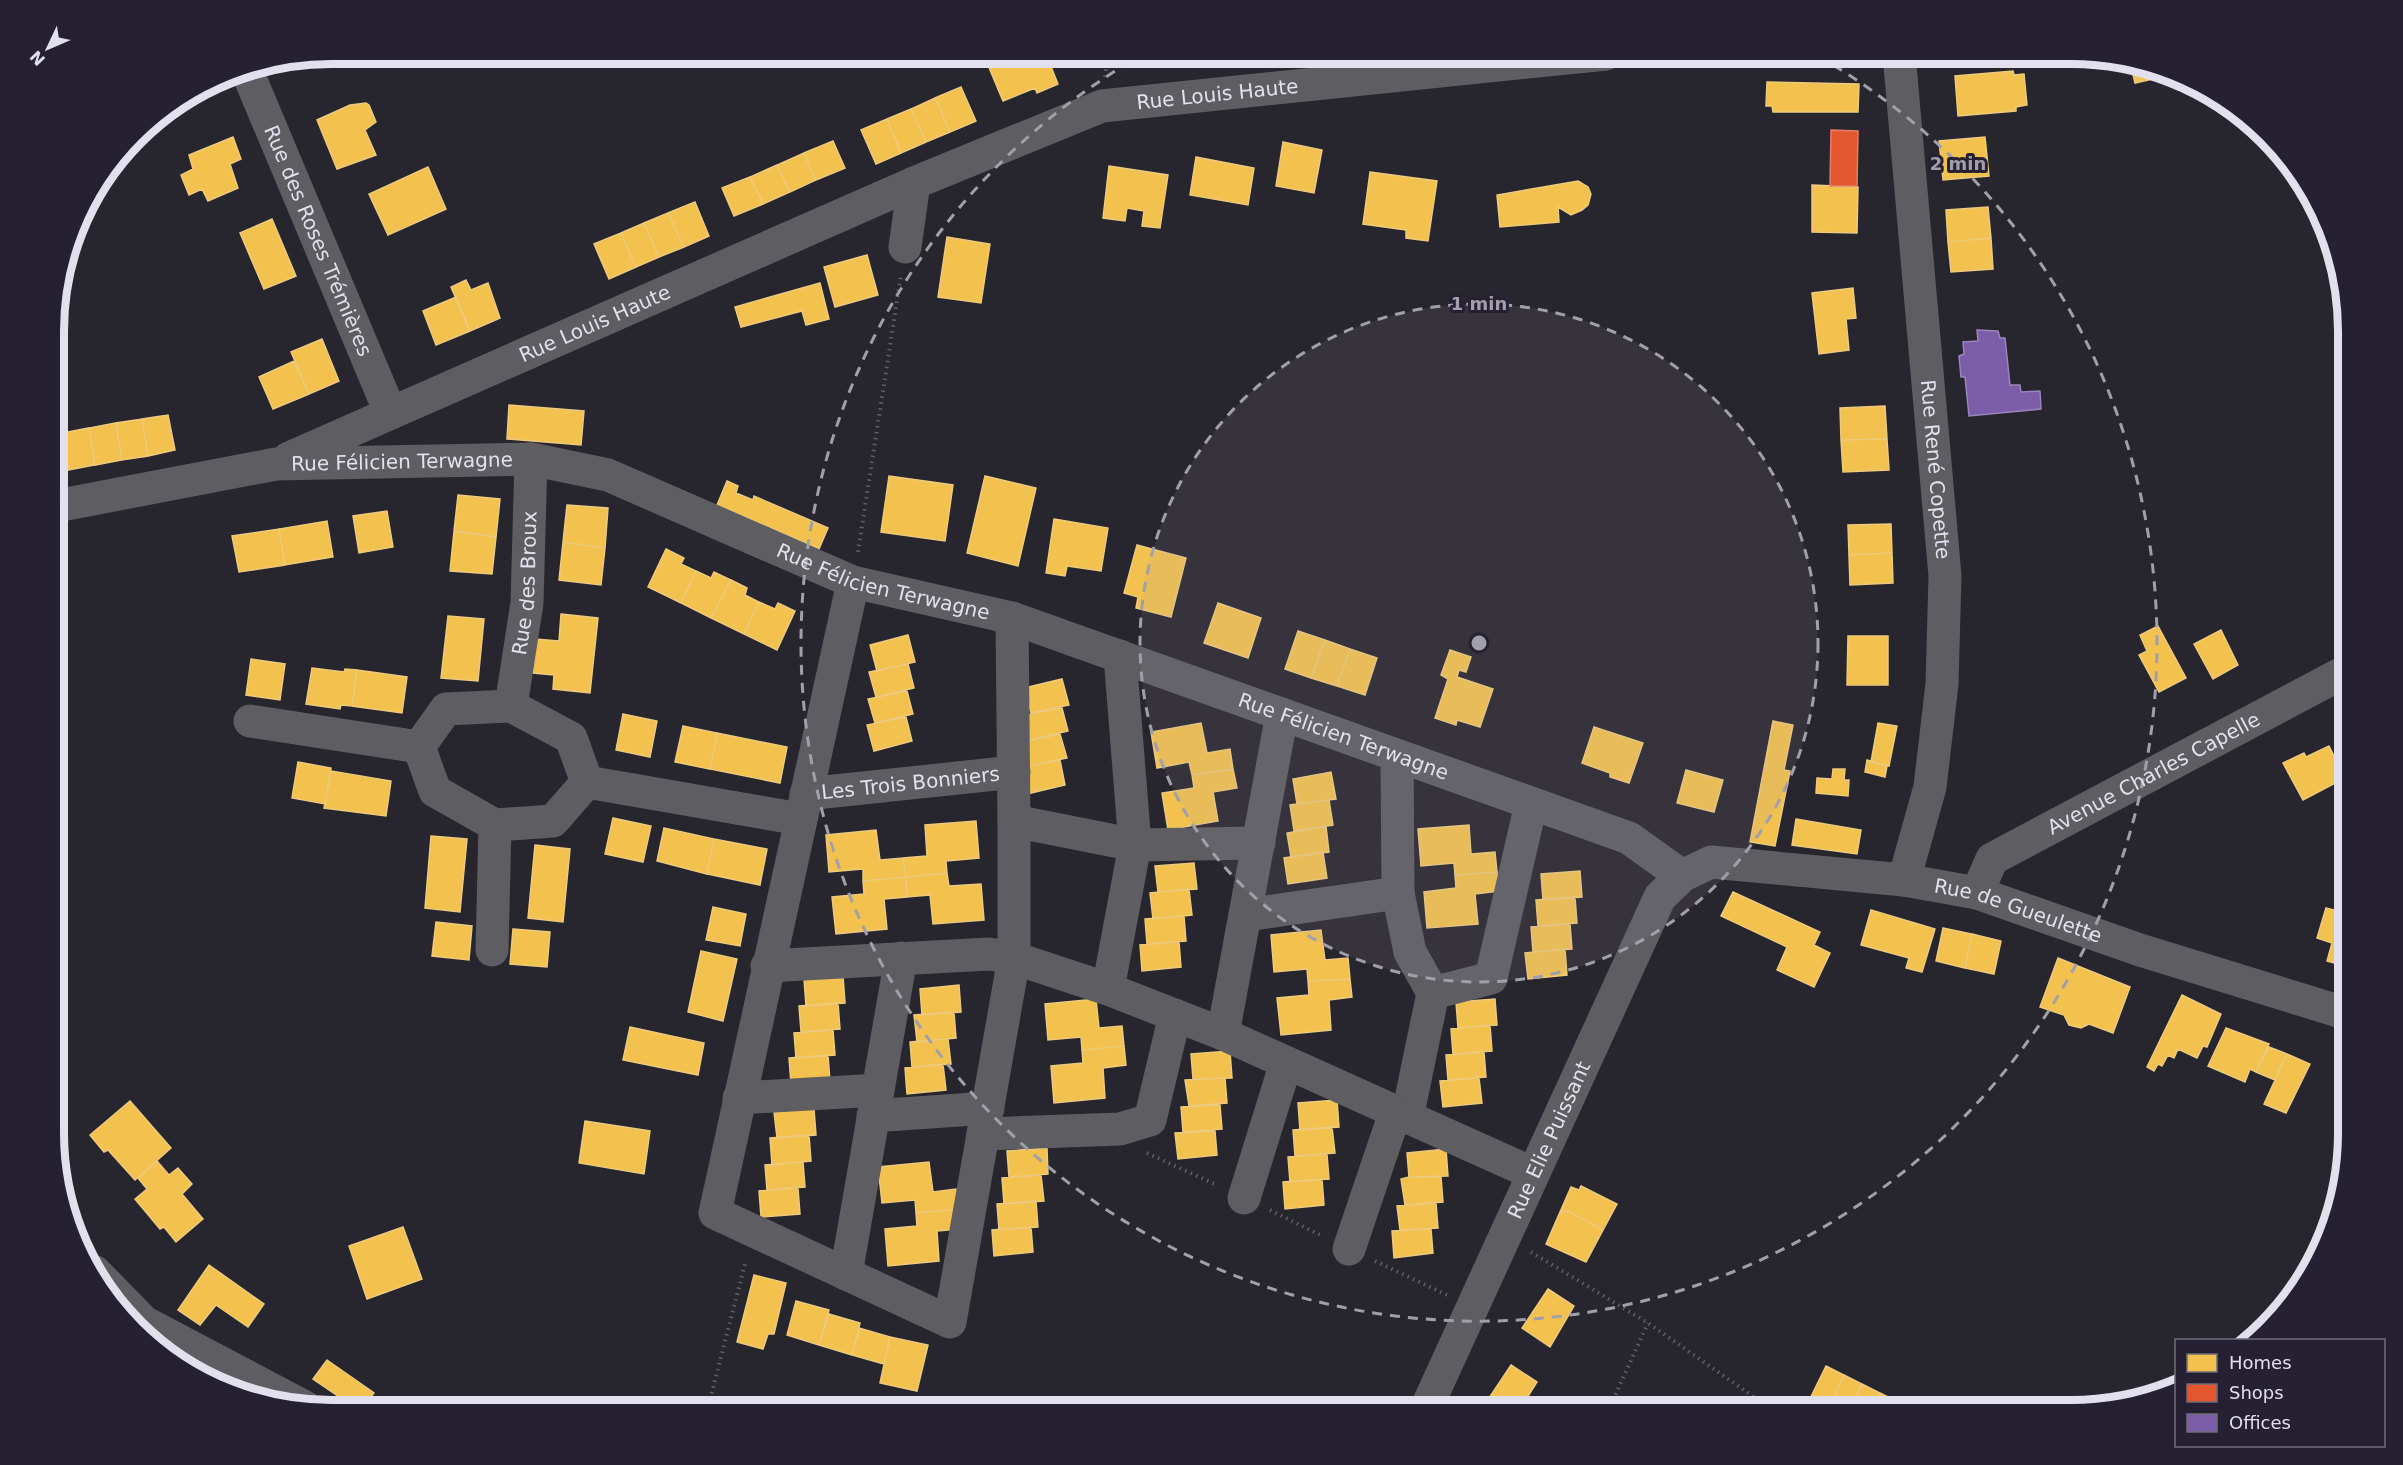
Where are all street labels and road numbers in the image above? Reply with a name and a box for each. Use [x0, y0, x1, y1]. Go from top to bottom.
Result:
street label: Rue Louis Haute [1135, 74, 1300, 114]
street label: Rue des Roses Trémières [259, 122, 377, 360]
street label: Rue Louis Haute [515, 280, 674, 367]
street label: Rue René Copette [1916, 379, 1955, 560]
street label: Rue Félicien Terwagne [291, 447, 513, 476]
street label: Rue des Broux [507, 511, 542, 657]
street label: Rue Félicien Terwagne [773, 538, 992, 625]
street label: Rue Félicien Terwagne [1235, 688, 1452, 785]
street label: Avenue Charles Capelle [2043, 707, 2264, 839]
street label: Les Trois Bonniers [820, 762, 1001, 804]
street label: Rue de Gueulette [1932, 874, 2105, 948]
street label: Rue Elie Puissant [1503, 1057, 1595, 1222]

